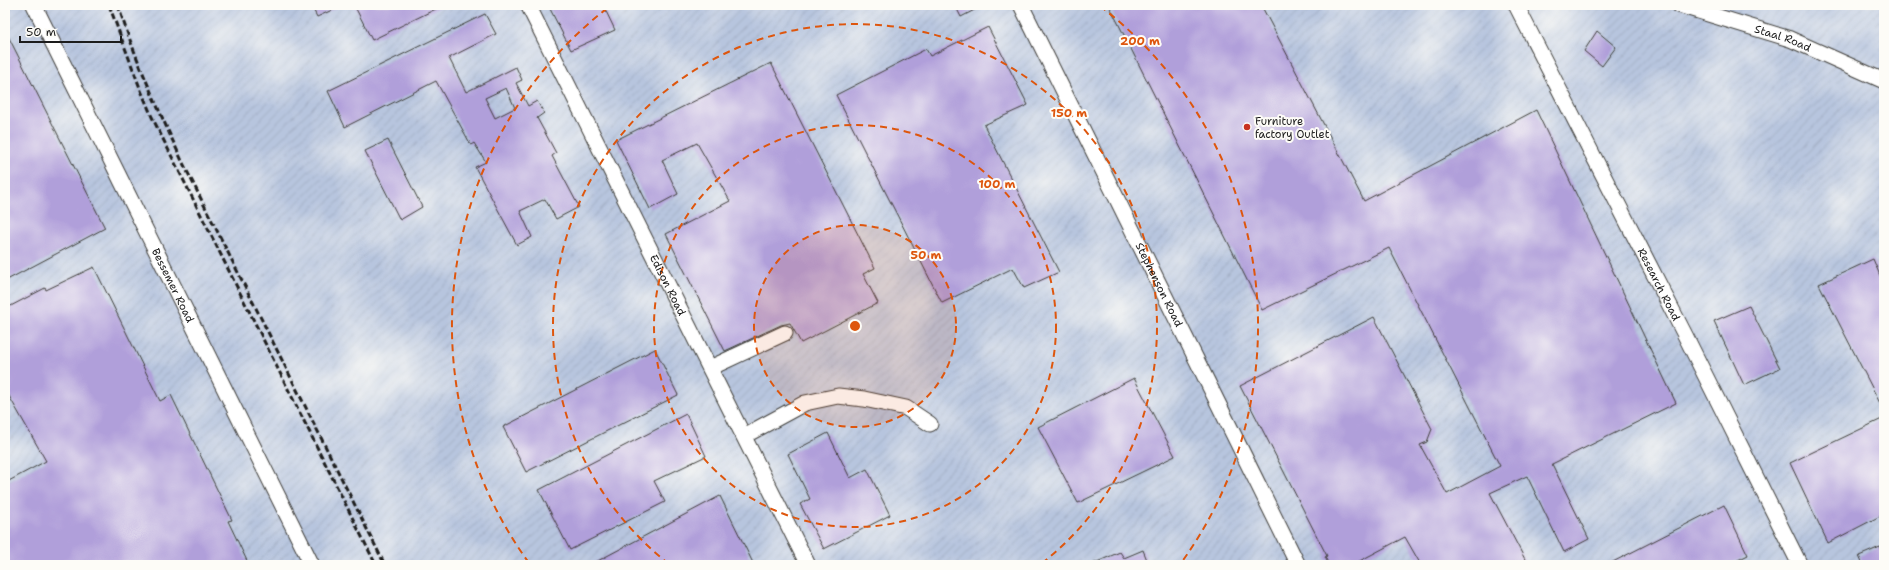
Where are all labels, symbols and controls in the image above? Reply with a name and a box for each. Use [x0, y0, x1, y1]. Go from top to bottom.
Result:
scale bar [20, 18, 121, 44]
street label: Staal Road [1753, 22, 1813, 55]
text: 50 m [26, 24, 56, 40]
text: 200 m [1120, 33, 1160, 49]
text: 150 m [1051, 105, 1087, 121]
place label: Furniture factory Outlet [1255, 114, 1330, 142]
marker: Furniture factory Outlet [1242, 122, 1252, 132]
text: 100 m [979, 176, 1016, 192]
street label: Stephenson Road [1132, 240, 1186, 330]
street label: Bessemer Road [148, 246, 197, 325]
street label: Research Road [1634, 246, 1684, 324]
text: 50 m [911, 247, 942, 263]
street label: Edison Road [646, 252, 689, 318]
centre of rings [848, 319, 862, 333]

